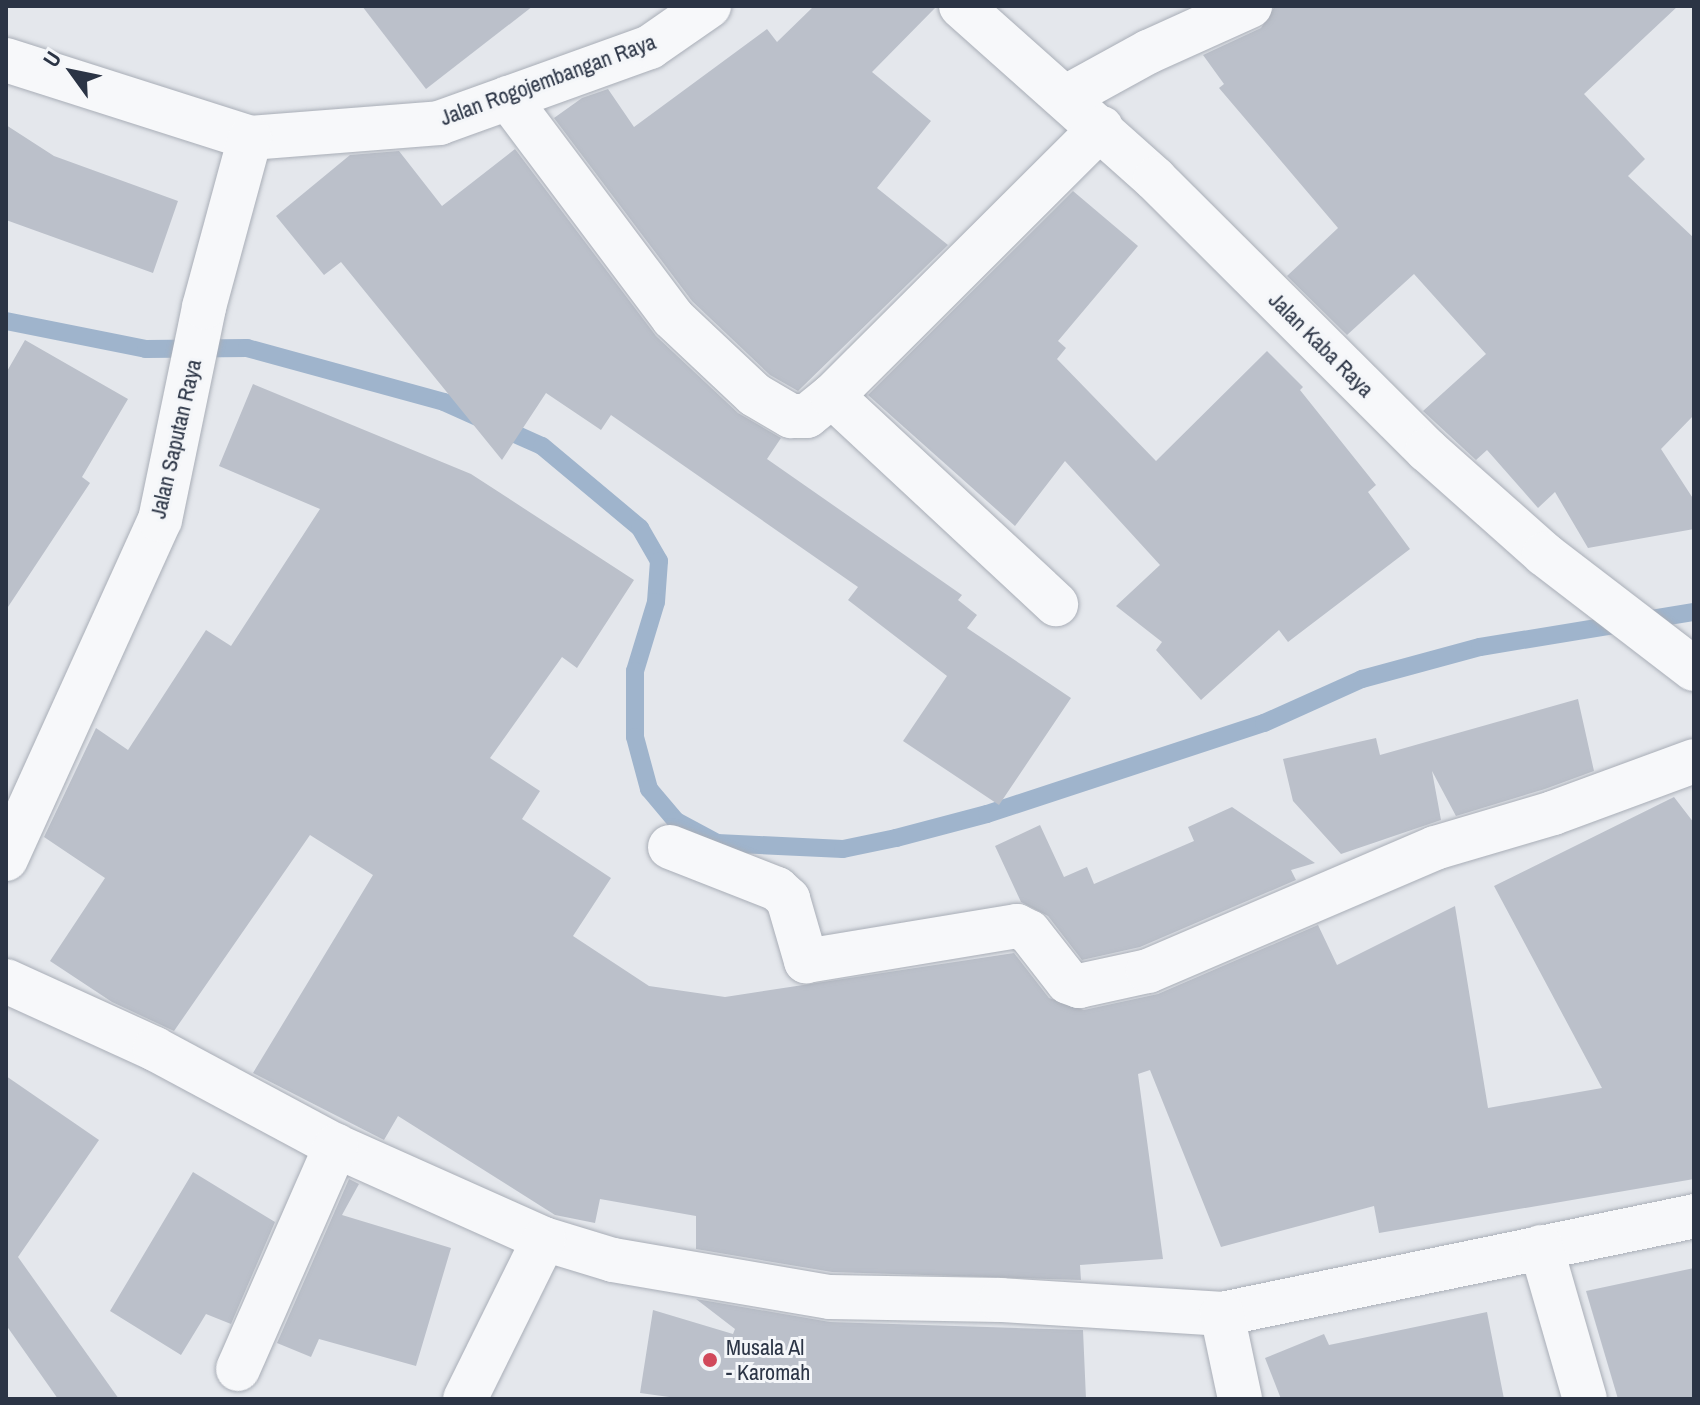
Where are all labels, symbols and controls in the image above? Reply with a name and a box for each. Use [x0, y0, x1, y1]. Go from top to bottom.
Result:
street label: Jalan Rogojembangan Raya [437, 29, 659, 131]
north arrow [32, 32, 112, 112]
text: U [36, 45, 68, 73]
street label: Jalan Kaba Raya [1263, 287, 1379, 403]
street label: Jalan Saputan Raya [145, 357, 207, 521]
place label: Musala Al - Karomah [726, 1334, 810, 1386]
marker: Musala Al - Karomah [701, 1351, 719, 1369]

